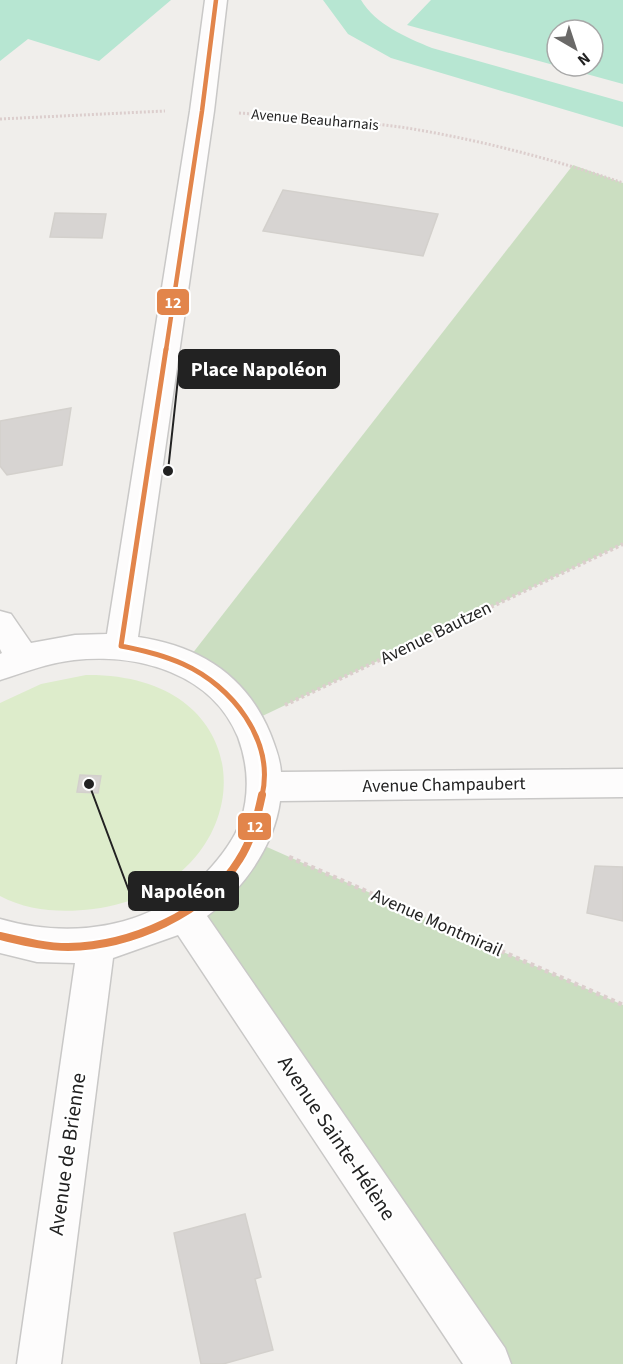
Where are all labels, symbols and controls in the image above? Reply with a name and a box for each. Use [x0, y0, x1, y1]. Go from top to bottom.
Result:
north arrow [545, 18, 605, 78]
text: N [573, 47, 595, 71]
street label: Avenue Beauharnais [250, 104, 380, 136]
line badge: 12 [156, 288, 190, 316]
text: 12 [165, 292, 181, 314]
callout: Place Napoléon [179, 350, 339, 388]
text: Place Napoléon [191, 356, 327, 384]
street label: Avenue Bautzen [376, 595, 496, 671]
street label: Avenue Champaubert [362, 771, 526, 799]
line badge: 12 [237, 812, 272, 841]
text: 12 [247, 816, 263, 838]
callout: Napoléon [129, 872, 238, 910]
text: Napoléon [140, 878, 226, 906]
street label: Avenue Montmirail [367, 883, 507, 963]
street label: Avenue Sainte-Hélène [271, 1050, 403, 1226]
street label: Avenue de Brienne [41, 1071, 93, 1237]

